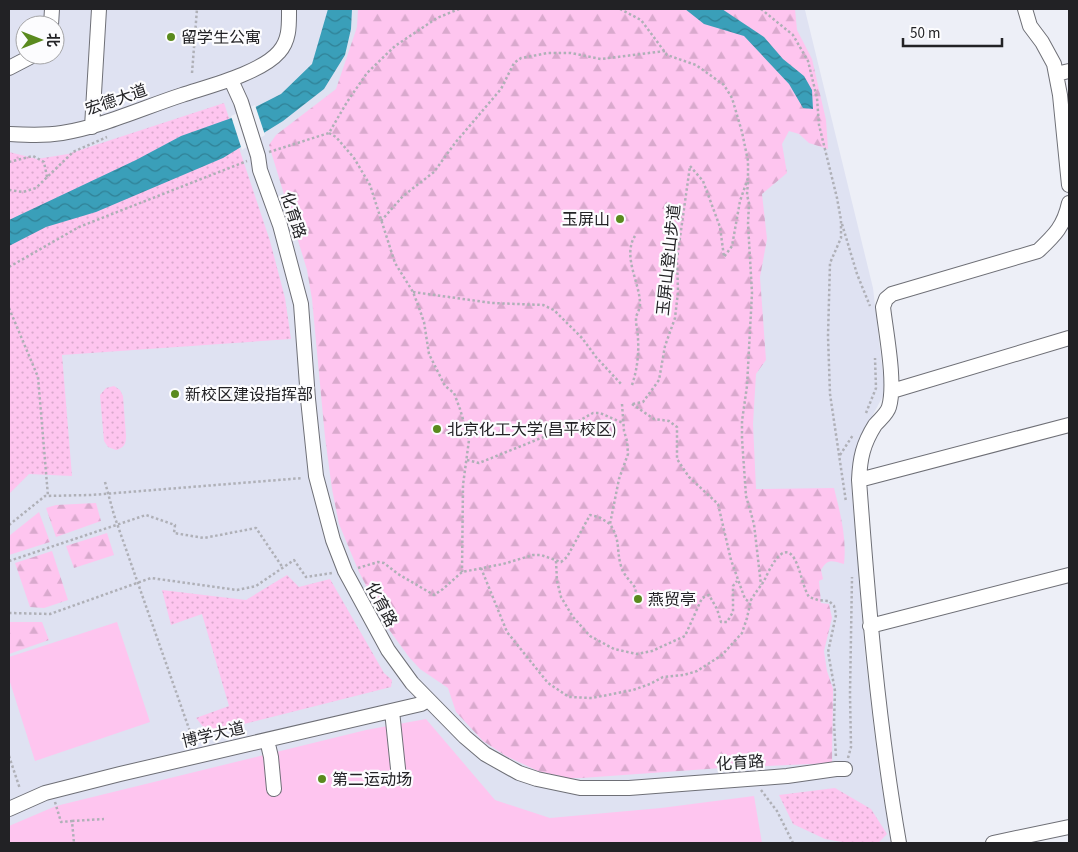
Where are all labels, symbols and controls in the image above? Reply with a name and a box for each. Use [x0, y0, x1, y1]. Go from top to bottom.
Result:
north arrow [15, 15, 65, 65]
scale bar [903, 15, 1002, 47]
text: 50 m [910, 23, 940, 44]
place label: 留学生公寓 [181, 27, 261, 49]
marker: 留学生公寓 [165, 31, 177, 43]
text: 北 [42, 33, 62, 47]
street label: 宏德大道 [82, 79, 150, 121]
street label: 化育路 [275, 189, 311, 242]
street label: 玉屏山登山步道 [652, 203, 686, 317]
place label: 玉屏山 [562, 209, 610, 231]
marker: 玉屏山 [614, 213, 626, 225]
place label: 新校区建设指挥部 [185, 384, 313, 406]
marker: 新校区建设指挥部 [169, 388, 181, 400]
place label: 北京化工大学(昌平校区) [447, 419, 617, 441]
marker: 北京化工大学(昌平校区) [431, 423, 443, 435]
street label: 化育路 [360, 578, 402, 631]
place label: 燕贸亭 [648, 589, 696, 611]
marker: 燕贸亭 [632, 593, 644, 605]
street label: 博学大道 [180, 717, 247, 753]
street label: 化育路 [715, 750, 765, 776]
place label: 第二运动场 [332, 769, 412, 791]
marker: 第二运动场 [316, 773, 328, 785]

